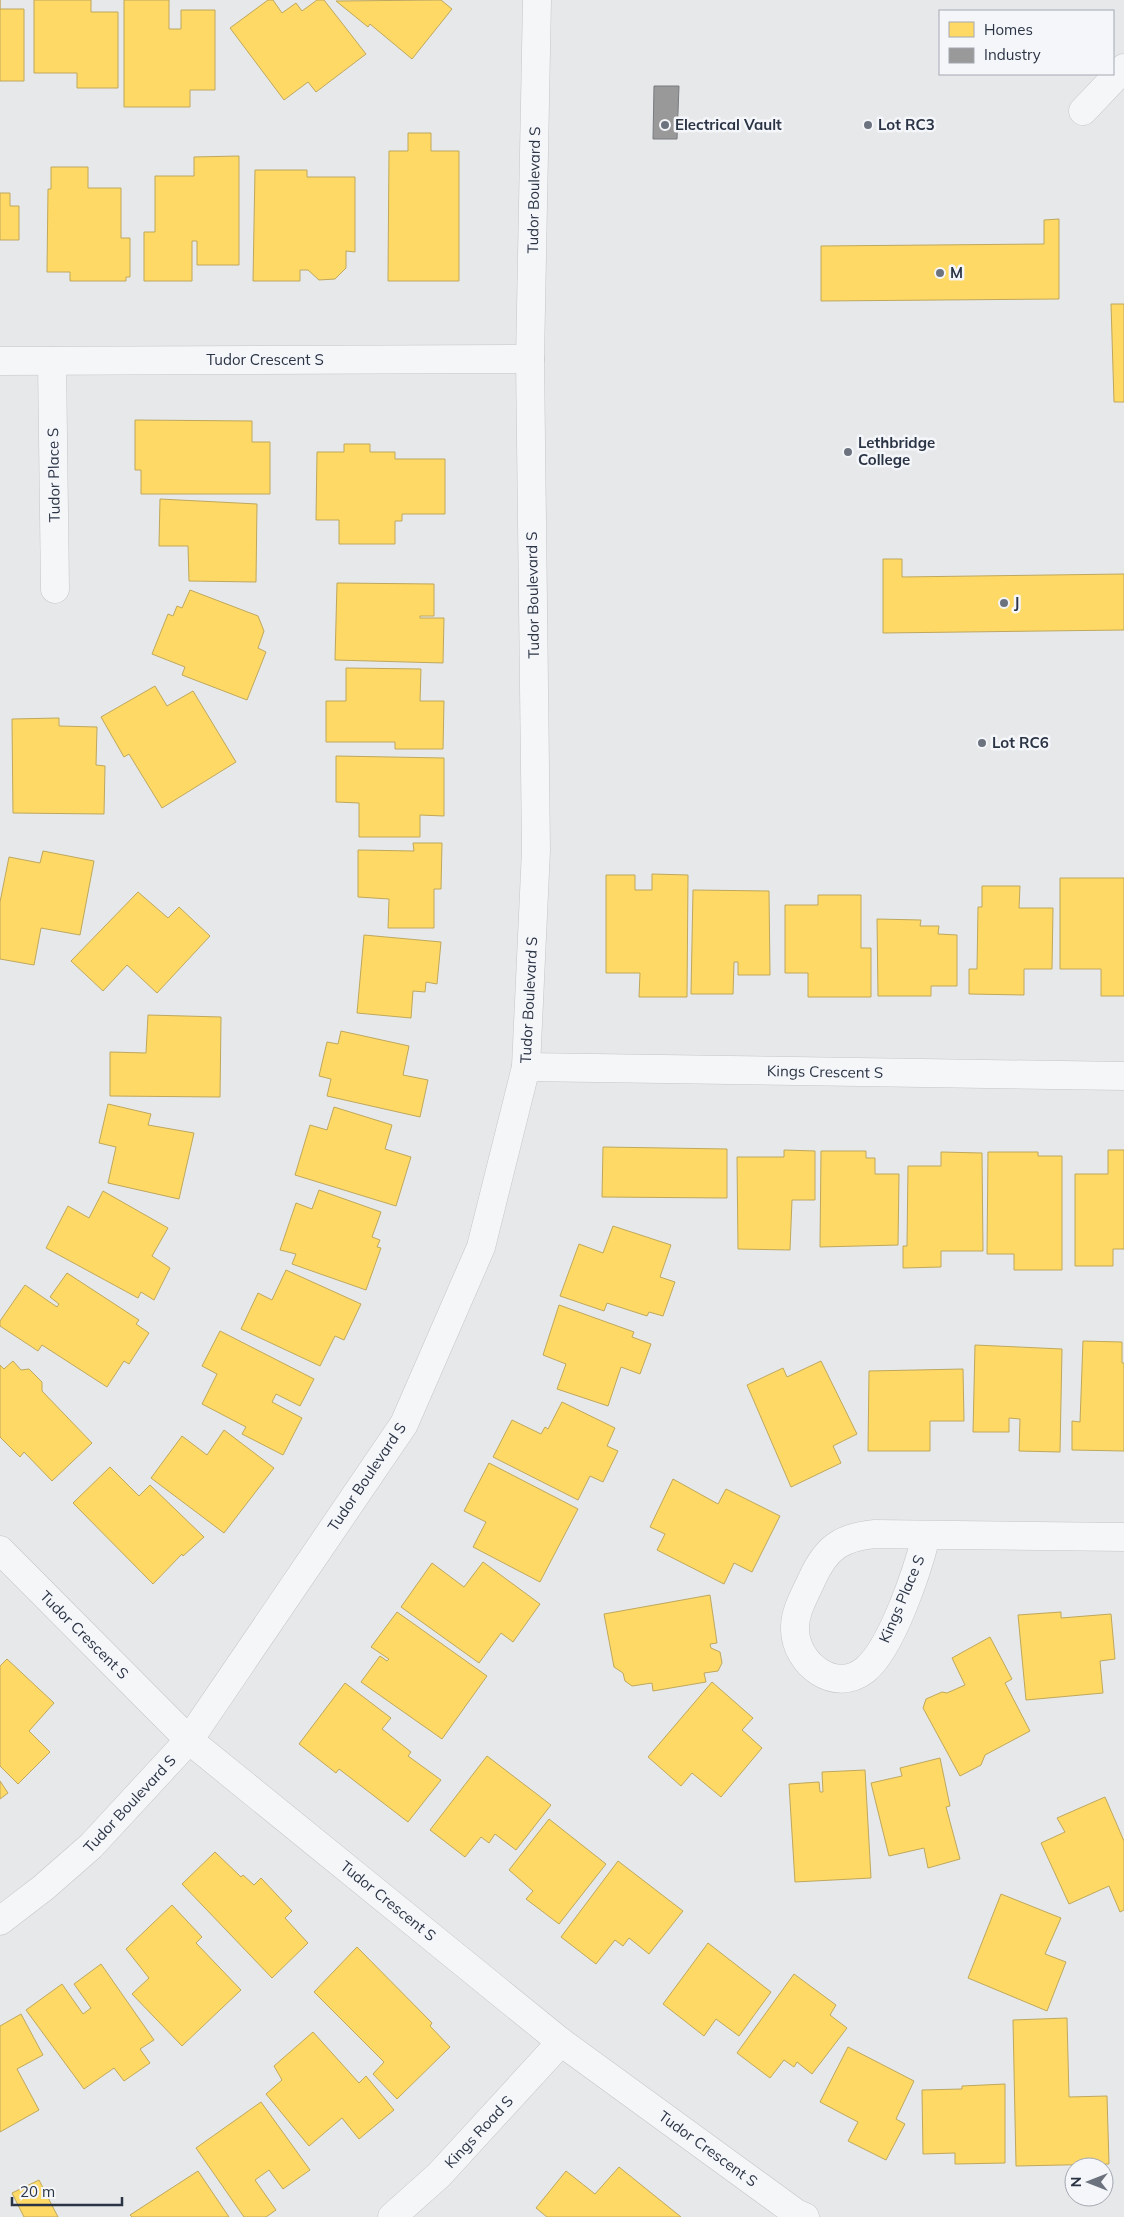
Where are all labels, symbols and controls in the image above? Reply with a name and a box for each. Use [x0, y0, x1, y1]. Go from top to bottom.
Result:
legend [939, 10, 1114, 75]
text: Homes [984, 20, 1033, 39]
text: Industry [984, 45, 1041, 64]
place label: Electrical Vault [675, 115, 782, 134]
place label: Lot RC3 [878, 115, 935, 134]
marker: Electrical Vault [659, 119, 671, 131]
marker: Lot RC3 [862, 119, 874, 131]
street label: Tudor Boulevard S [523, 126, 544, 254]
place label: M [950, 263, 963, 282]
marker: M [934, 267, 946, 279]
street label: Tudor Crescent S [206, 350, 324, 369]
street label: Tudor Place S [43, 428, 64, 522]
place label: Lethbridge College [858, 433, 935, 469]
marker: Lethbridge College [842, 446, 854, 458]
street label: Tudor Boulevard S [522, 531, 543, 659]
place label: J [1014, 593, 1019, 612]
marker: J [998, 597, 1010, 609]
place label: Lot RC6 [992, 733, 1049, 752]
marker: Lot RC6 [976, 737, 988, 749]
street label: Tudor Boulevard S [516, 936, 541, 1064]
street label: Kings Crescent S [767, 1061, 883, 1082]
street label: Tudor Boulevard S [323, 1419, 410, 1535]
street label: Kings Place S [875, 1552, 929, 1645]
street label: Tudor Crescent S [36, 1586, 133, 1683]
street label: Tudor Boulevard S [79, 1751, 180, 1857]
street label: Tudor Crescent S [337, 1856, 440, 1945]
street label: Kings Road S [440, 2091, 517, 2172]
street label: Tudor Crescent S [655, 2106, 761, 2191]
north arrow [1064, 2157, 1114, 2207]
scale bar [12, 2174, 122, 2206]
text: N [1067, 2177, 1085, 2187]
text: 20 m [20, 2182, 55, 2201]

